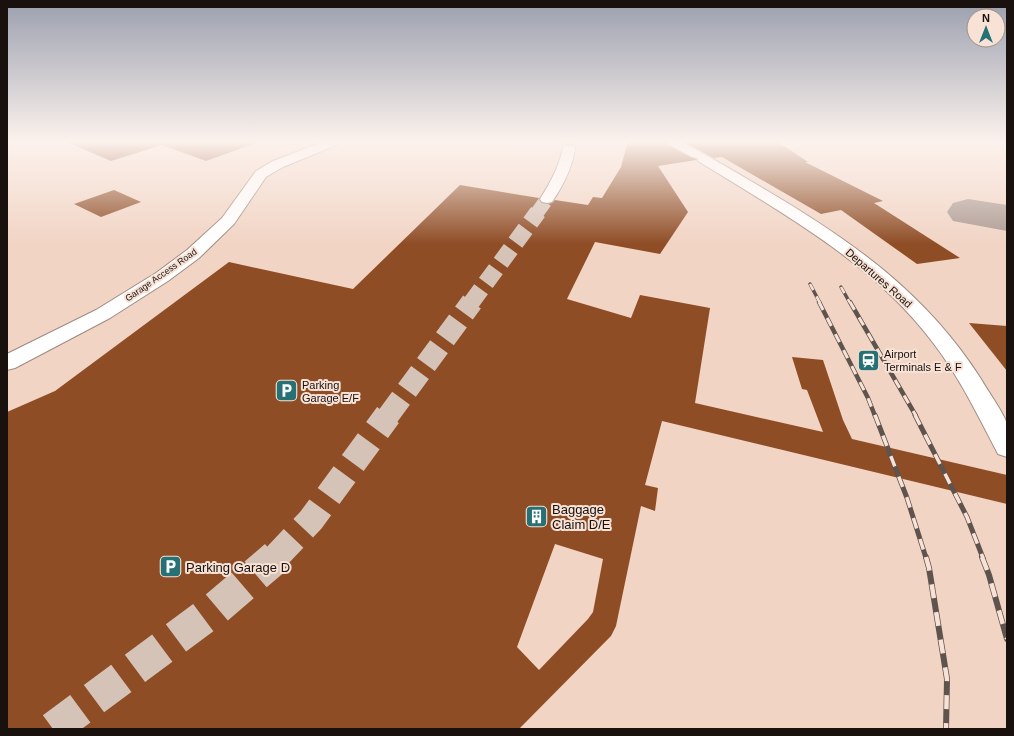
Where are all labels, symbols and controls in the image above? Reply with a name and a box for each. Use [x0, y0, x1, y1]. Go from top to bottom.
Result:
north arrow [966, 8, 1006, 48]
text: N [982, 12, 990, 24]
street label: Departures Road [843, 246, 915, 310]
street label: Garage Access Road [123, 247, 199, 303]
station icon: Airport Terminals E & F [856, 347, 882, 373]
place label: Airport Terminals E & F [884, 348, 962, 373]
parking icon: Parking Garage E/F [274, 378, 300, 404]
place label: Parking Garage E/F [302, 379, 359, 404]
place label: Baggage Claim D/E [552, 502, 611, 532]
building icon: Baggage Claim D/E [523, 503, 549, 529]
parking icon: Parking Garage D [157, 554, 183, 580]
place label: Parking Garage D [186, 560, 290, 575]

